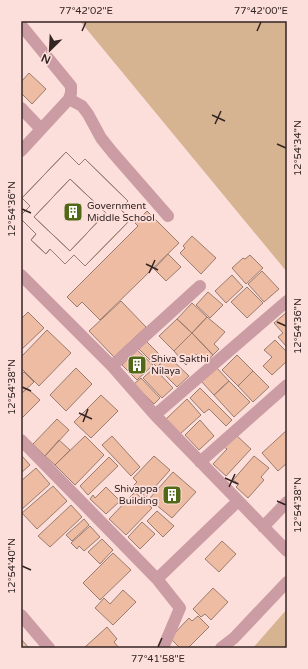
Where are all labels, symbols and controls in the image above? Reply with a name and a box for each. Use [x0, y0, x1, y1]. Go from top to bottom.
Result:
text: 77°42'02"E [59, 5, 113, 17]
text: 77°42'00"E [234, 5, 288, 17]
north arrow [30, 30, 70, 70]
text: N [39, 51, 53, 66]
text: 12°54'34"N [292, 120, 304, 176]
text: 12°54'36"N [6, 181, 18, 237]
place label: Government Middle School [87, 200, 155, 224]
building icon: Government Middle School [62, 201, 84, 223]
text: 12°54'36"N [292, 298, 304, 354]
place label: Shiva Sakthi Nilaya [151, 353, 209, 377]
building icon: Shiva Sakthi Nilaya [126, 354, 148, 376]
text: 12°54'38"N [6, 359, 18, 415]
text: 12°54'38"N [292, 477, 304, 533]
place label: Shivappa Building [114, 483, 158, 507]
building icon: Shivappa Building [161, 484, 183, 506]
text: 12°54'40"N [6, 538, 18, 594]
text: 77°41'58"E [131, 653, 185, 665]

